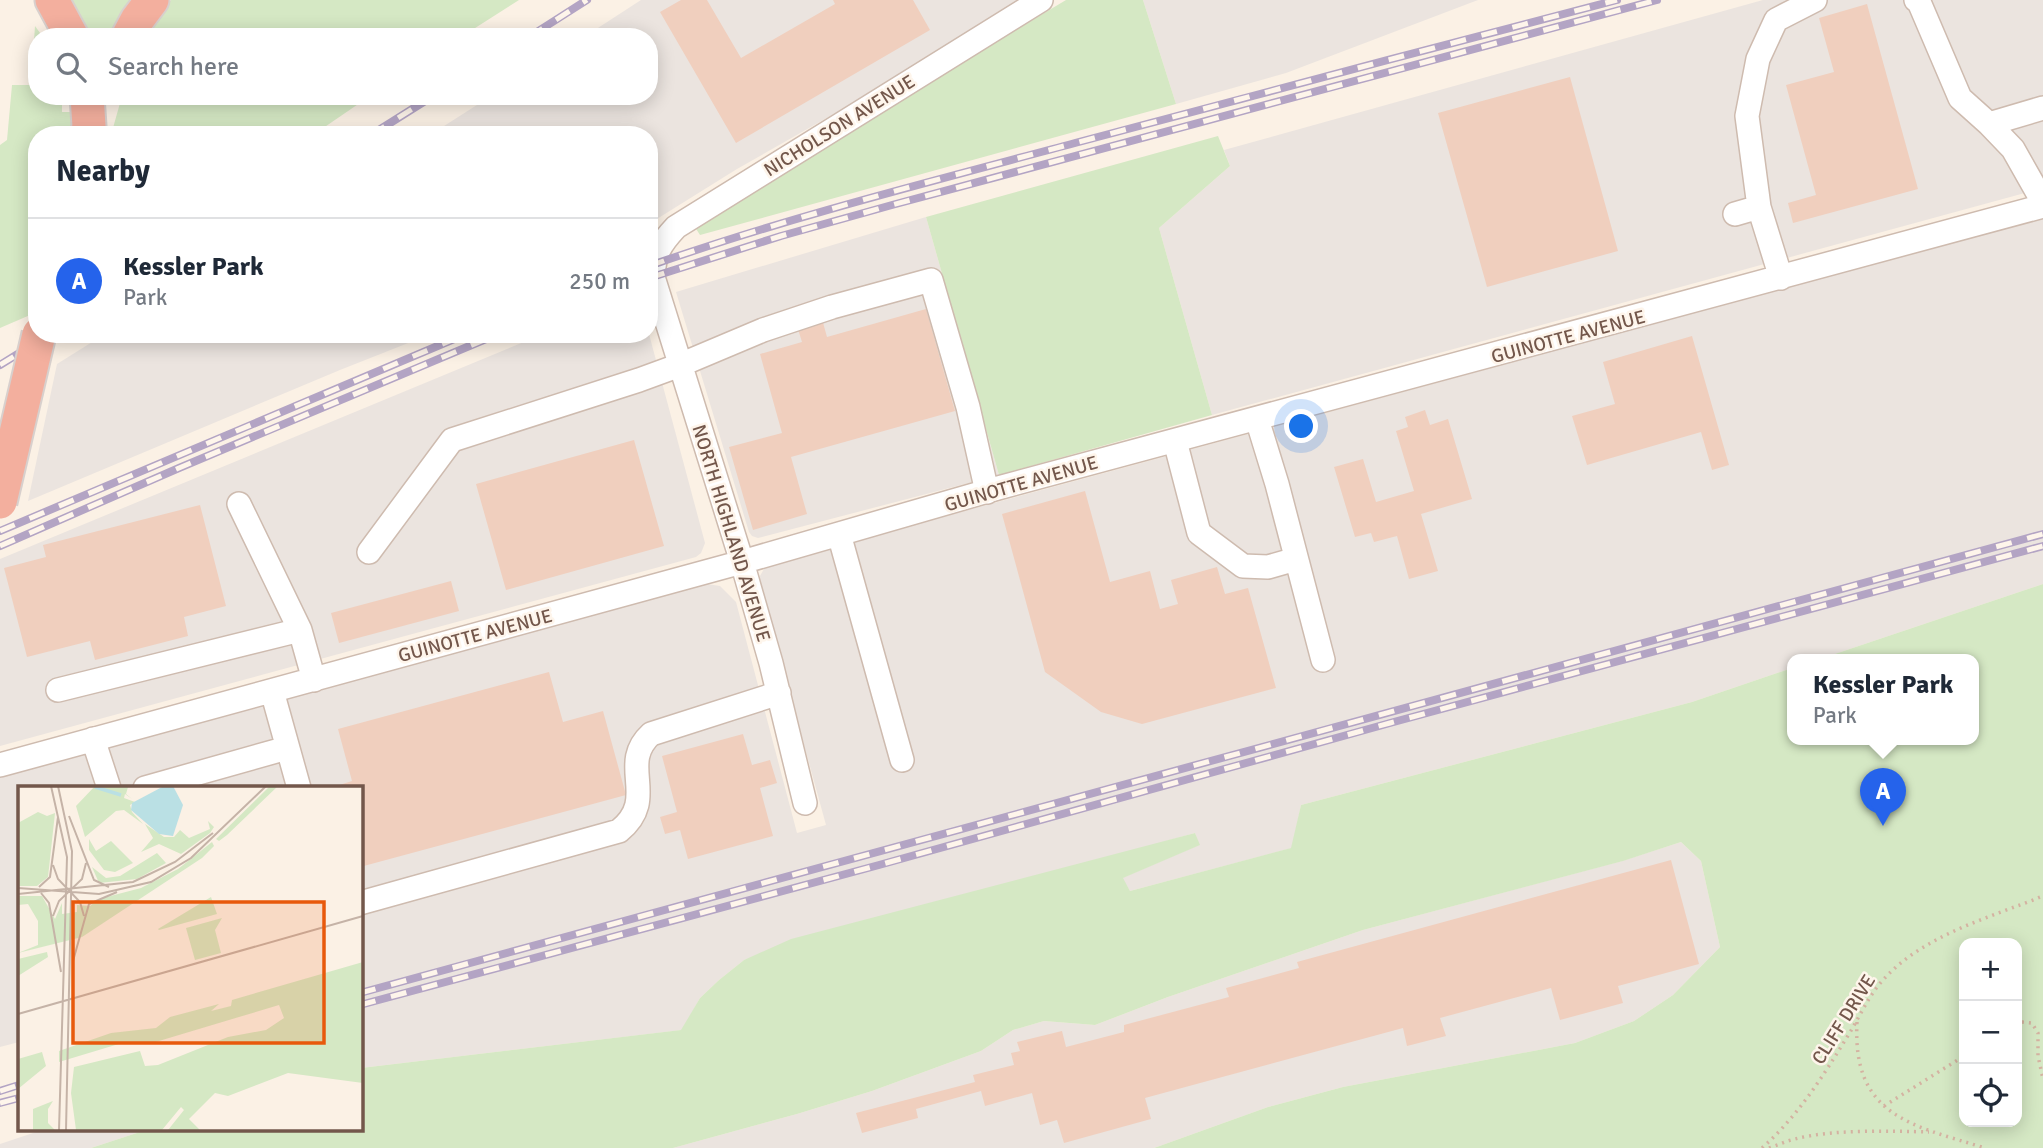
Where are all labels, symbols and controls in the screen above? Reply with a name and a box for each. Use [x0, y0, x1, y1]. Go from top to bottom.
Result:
search box [28, 28, 658, 105]
icon: search [52, 48, 90, 86]
text: Search here [108, 51, 239, 83]
street label: NICHOLSON AVENUE [759, 70, 920, 182]
text: Nearby [56, 153, 150, 190]
text: Kessler Park [123, 251, 264, 283]
text: A [72, 267, 86, 296]
text: 250 m [569, 267, 630, 296]
text: Park [123, 283, 167, 312]
street label: GUINOTTE AVENUE [1489, 305, 1648, 369]
your location [1284, 409, 1318, 443]
street label: NORTH HIGHLAND AVENUE [687, 422, 776, 645]
street label: GUINOTTE AVENUE [942, 451, 1101, 517]
street label: GUINOTTE AVENUE [396, 604, 555, 668]
popup [1787, 654, 1979, 745]
text: Kessler Park [1813, 669, 1953, 701]
text: Park [1813, 701, 1857, 730]
pin: A [1860, 768, 1906, 826]
inset map [18, 786, 362, 1130]
map controls [1959, 938, 2022, 1127]
button: + [1959, 938, 2022, 1001]
street label: CLIFF DRIVE [1807, 970, 1881, 1069]
button: − [1959, 1001, 2022, 1064]
button: locate [1959, 1064, 2022, 1127]

